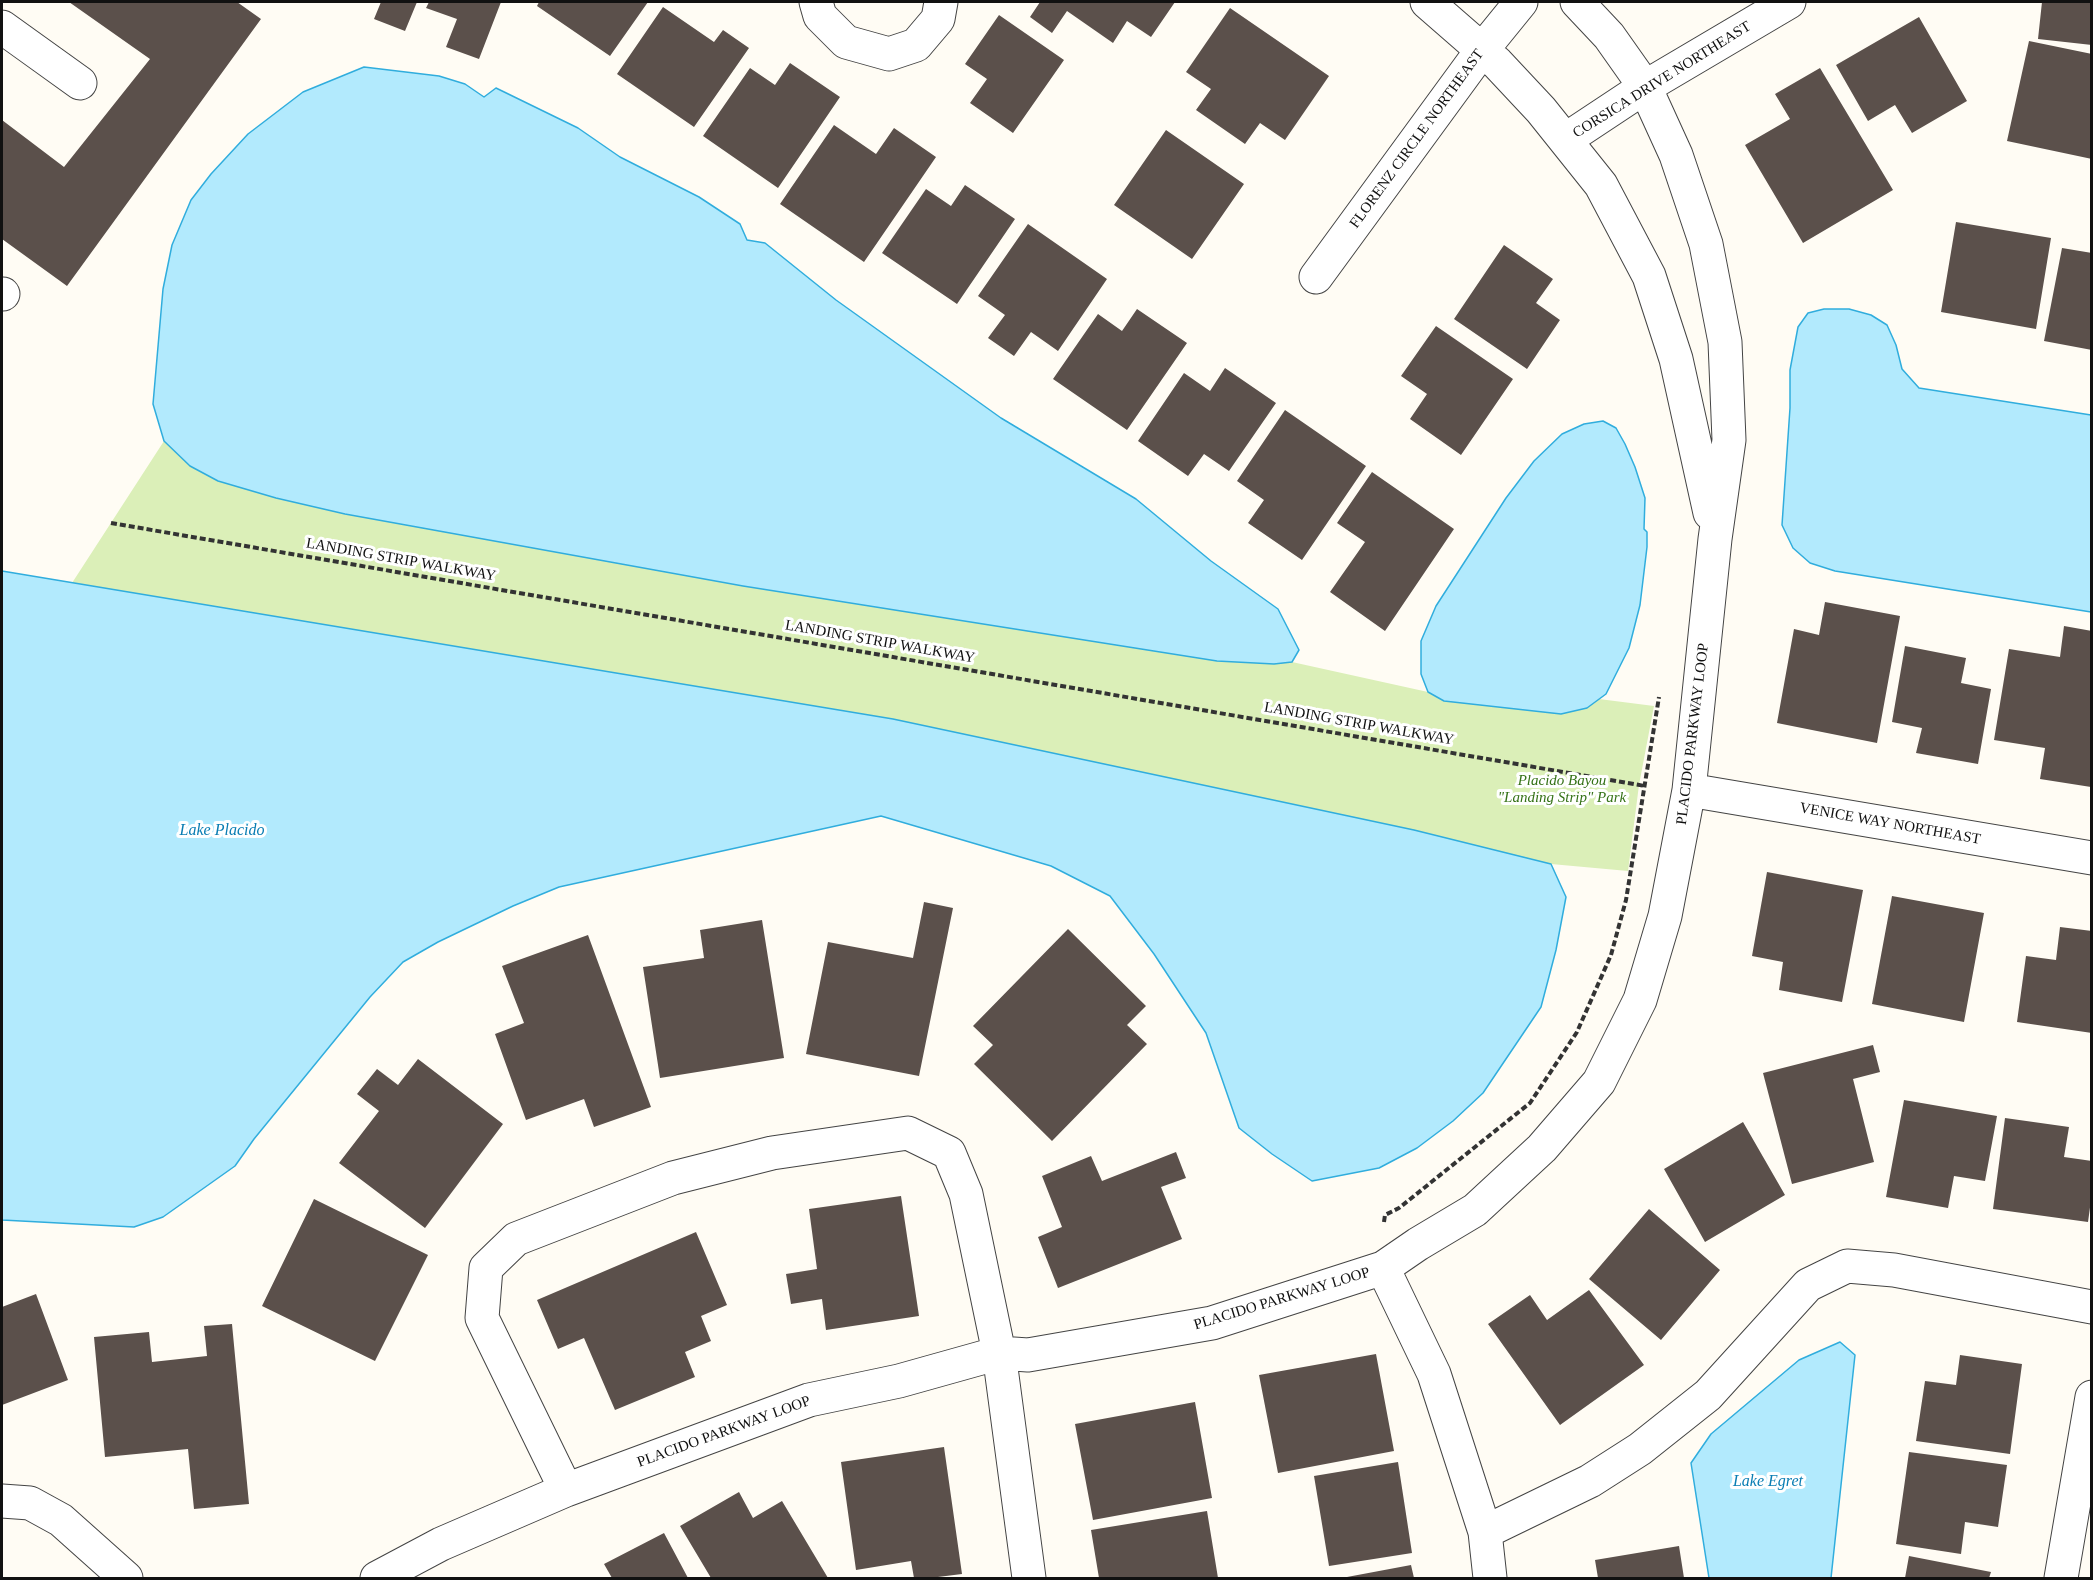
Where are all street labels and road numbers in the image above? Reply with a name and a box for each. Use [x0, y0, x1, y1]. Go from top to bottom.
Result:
street label: CORSICA DRIVE NORTHEAST [1570, 18, 1754, 142]
street label: FLORENZ CIRCLE NORTHEAST [1346, 46, 1488, 232]
street label: LANDING STRIP WALKWAY [305, 534, 497, 586]
street label: LANDING STRIP WALKWAY [784, 616, 976, 668]
street label: PLACIDO PARKWAY LOOP [1673, 642, 1713, 826]
street label: LANDING STRIP WALKWAY [1263, 698, 1455, 750]
street label: VENICE WAY NORTHEAST [1798, 799, 1982, 849]
street label: PLACIDO PARKWAY LOOP [1192, 1264, 1372, 1334]
street label: PLACIDO PARKWAY LOOP [635, 1392, 813, 1472]

